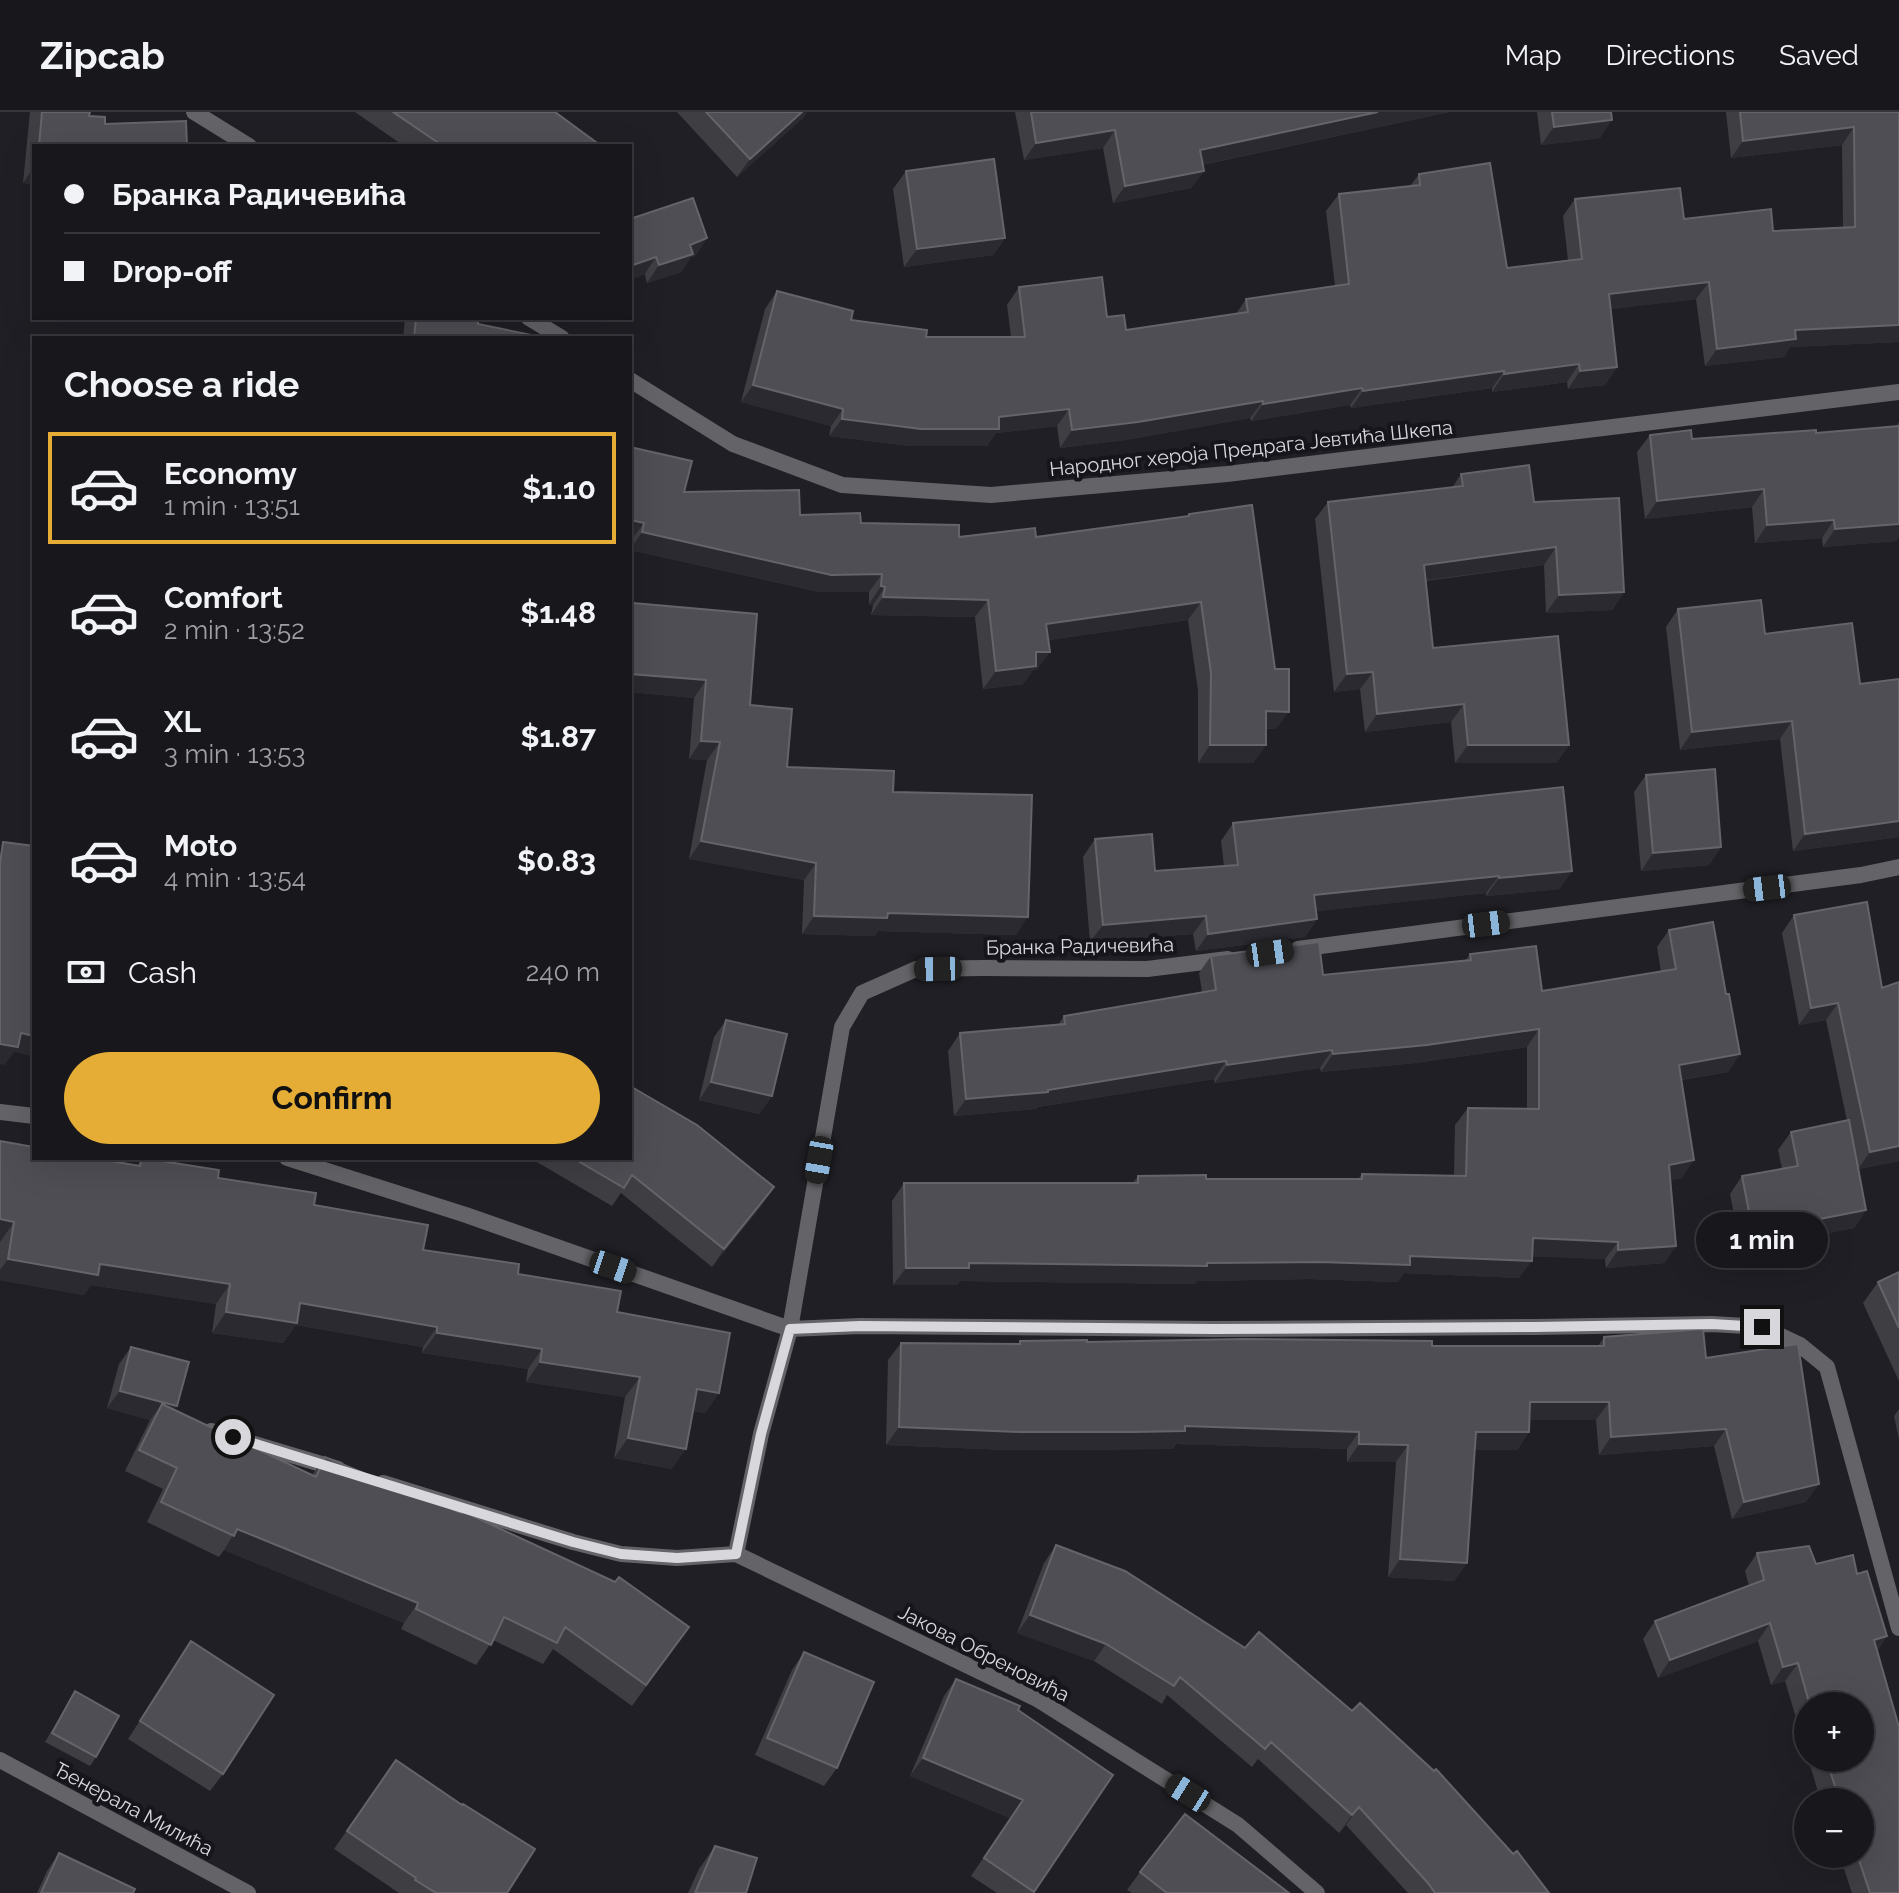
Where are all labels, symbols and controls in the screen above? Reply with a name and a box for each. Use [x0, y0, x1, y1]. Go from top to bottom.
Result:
text: Zipcab [40, 33, 165, 78]
text: Map [1505, 39, 1562, 72]
text: Directions [1606, 39, 1735, 72]
text: Saved [1779, 39, 1859, 72]
text: Бранка Радичевића [112, 177, 406, 212]
text: Drop-off [112, 254, 232, 289]
text: Choose a ride [64, 363, 299, 405]
street label: Народног хероја Предрага Јевтића Шкепа [1048, 415, 1454, 481]
icon: car [68, 452, 140, 524]
text: Economy [164, 456, 297, 491]
text: $1.10 [522, 471, 596, 506]
text: 1 min · 13:51 [164, 491, 300, 521]
icon: car [68, 576, 140, 648]
text: Comfort [164, 580, 283, 615]
text: $1.48 [520, 595, 596, 630]
text: 2 min · 13:52 [164, 615, 305, 645]
icon: car [68, 700, 140, 772]
text: XL [164, 704, 201, 739]
text: $1.87 [520, 719, 596, 754]
text: 3 min · 13:53 [164, 739, 305, 769]
icon: car [68, 824, 140, 896]
text: Moto [164, 828, 237, 863]
text: $0.83 [517, 843, 596, 878]
text: 4 min · 13:54 [164, 863, 306, 893]
car [1742, 873, 1792, 903]
car [1461, 909, 1511, 939]
street label: Бранка Радичевића [986, 932, 1174, 960]
car [1245, 938, 1295, 968]
icon: cash [64, 950, 108, 994]
text: Cash [128, 955, 197, 990]
text: 240 m [526, 957, 600, 987]
car [914, 957, 962, 981]
button: Confirm [64, 1052, 600, 1144]
car [803, 1134, 835, 1186]
callout: 1 min [1696, 1211, 1828, 1267]
text: 1 min [1729, 1225, 1795, 1255]
car [586, 1248, 640, 1286]
route end [1744, 1309, 1780, 1345]
route start [215, 1419, 251, 1455]
street label: Јакова Обреновића [894, 1599, 1074, 1707]
map controls [1794, 1692, 1874, 1868]
button: + [1794, 1692, 1874, 1772]
street label: Ђенерала Милића [51, 1757, 217, 1861]
car [1161, 1770, 1215, 1816]
button: − [1794, 1788, 1874, 1868]

